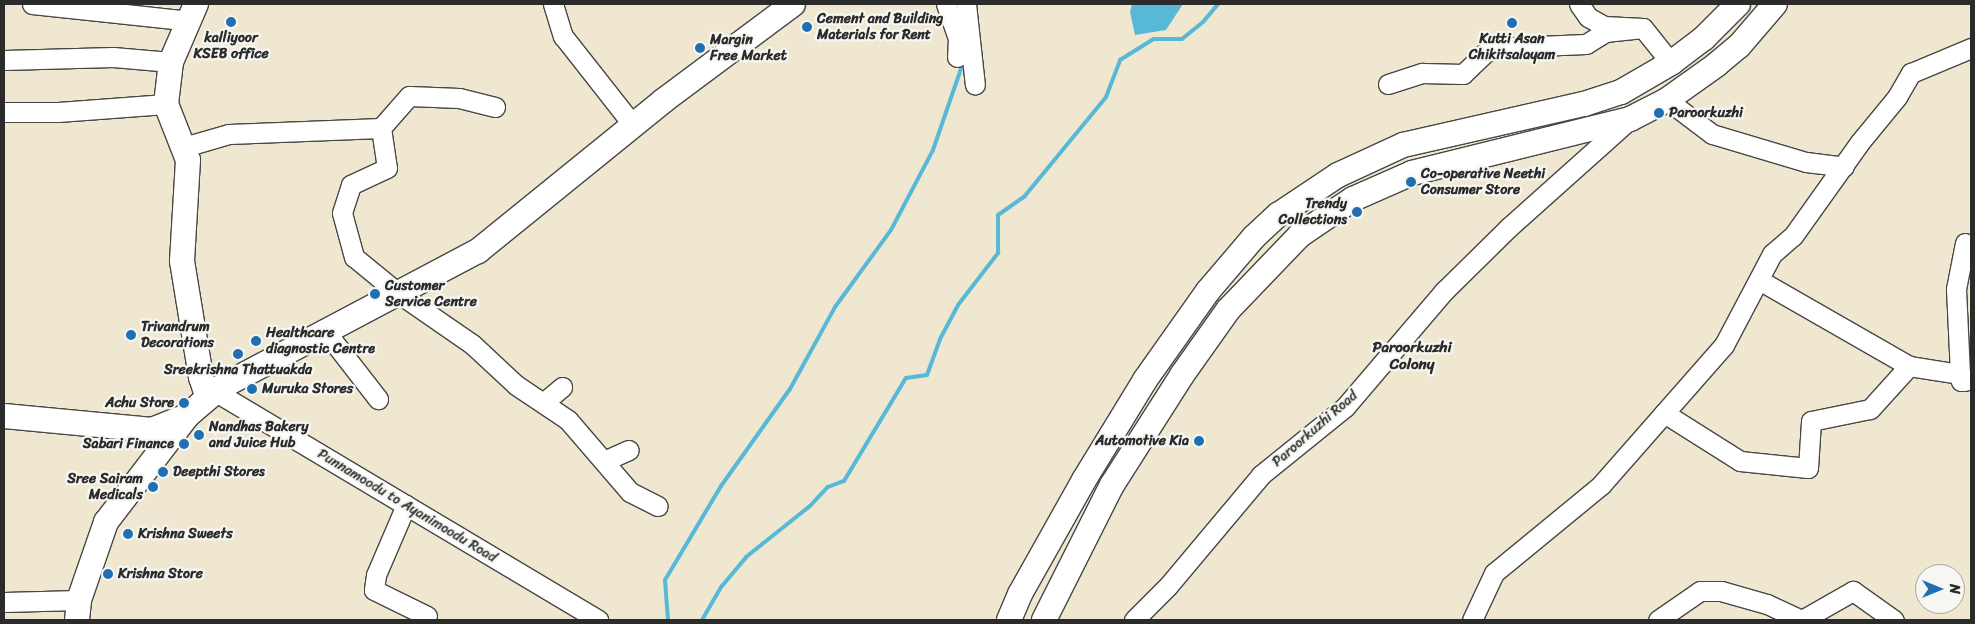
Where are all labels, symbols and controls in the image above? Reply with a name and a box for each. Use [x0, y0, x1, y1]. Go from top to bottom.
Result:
place label: Cement and Building Materials for Rent [817, 11, 943, 44]
marker: kalliyoor KSEB office [225, 16, 237, 28]
marker: Kutti Asan Chikitsalayam [1506, 17, 1518, 29]
marker: Cement and Building Materials for Rent [801, 21, 813, 33]
place label: kalliyoor KSEB office [193, 30, 269, 62]
place label: Kutti Asan Chikitsalayam [1469, 31, 1555, 64]
place label: Margin Free Market [710, 32, 786, 64]
marker: Margin Free Market [694, 42, 706, 54]
place label: Paroorkuzhi [1669, 105, 1743, 121]
marker: Paroorkuzhi [1653, 107, 1665, 119]
place label: Co-operative Neethi Consumer Store [1421, 166, 1545, 198]
marker: Co-operative Neethi Consumer Store [1405, 176, 1417, 188]
place label: Trendy Collections [1279, 196, 1347, 228]
marker: Trendy Collections [1351, 206, 1363, 218]
place label: Customer Service Centre [385, 278, 477, 310]
marker: Customer Service Centre [369, 288, 381, 300]
place label: Trivandrum Decorations [141, 319, 214, 352]
place label: Healthcare diagnostic Centre [266, 325, 375, 358]
marker: Trivandrum Decorations [125, 329, 137, 341]
marker: Healthcare diagnostic Centre [250, 335, 262, 347]
district label: Paroorkuzhi Colony [1372, 338, 1452, 373]
marker: Sreekrishna Thattuakda [232, 348, 244, 360]
place label: Sreekrishna Thattuakda [164, 362, 312, 378]
place label: Muruka Stores [262, 381, 353, 397]
marker: Muruka Stores [246, 383, 258, 395]
street label: Paroorkuzhi Road [1269, 387, 1361, 471]
place label: Achu Store [104, 395, 174, 411]
marker: Achu Store [178, 397, 190, 409]
place label: Nandhas Bakery and Juice Hub [209, 419, 308, 452]
marker: Nandhas Bakery and Juice Hub [193, 429, 205, 441]
place label: Automotive Kia [1095, 433, 1189, 449]
marker: Automotive Kia [1193, 435, 1205, 447]
place label: Sabari Finance [83, 436, 174, 452]
marker: Sabari Finance [178, 438, 190, 450]
street label: Punnamoodu to Ayanimoodu Road [314, 446, 500, 566]
place label: Deepthi Stores [173, 464, 265, 480]
marker: Deepthi Stores [157, 466, 169, 478]
place label: Sree Sairam Medicals [67, 471, 143, 504]
marker: Sree Sairam Medicals [147, 481, 159, 493]
place label: Krishna Sweets [138, 526, 233, 542]
marker: Krishna Sweets [122, 528, 134, 540]
north arrow [1915, 564, 1965, 614]
place label: Krishna Store [118, 566, 203, 582]
marker: Krishna Store [102, 568, 114, 580]
text: N [1942, 584, 1967, 594]

